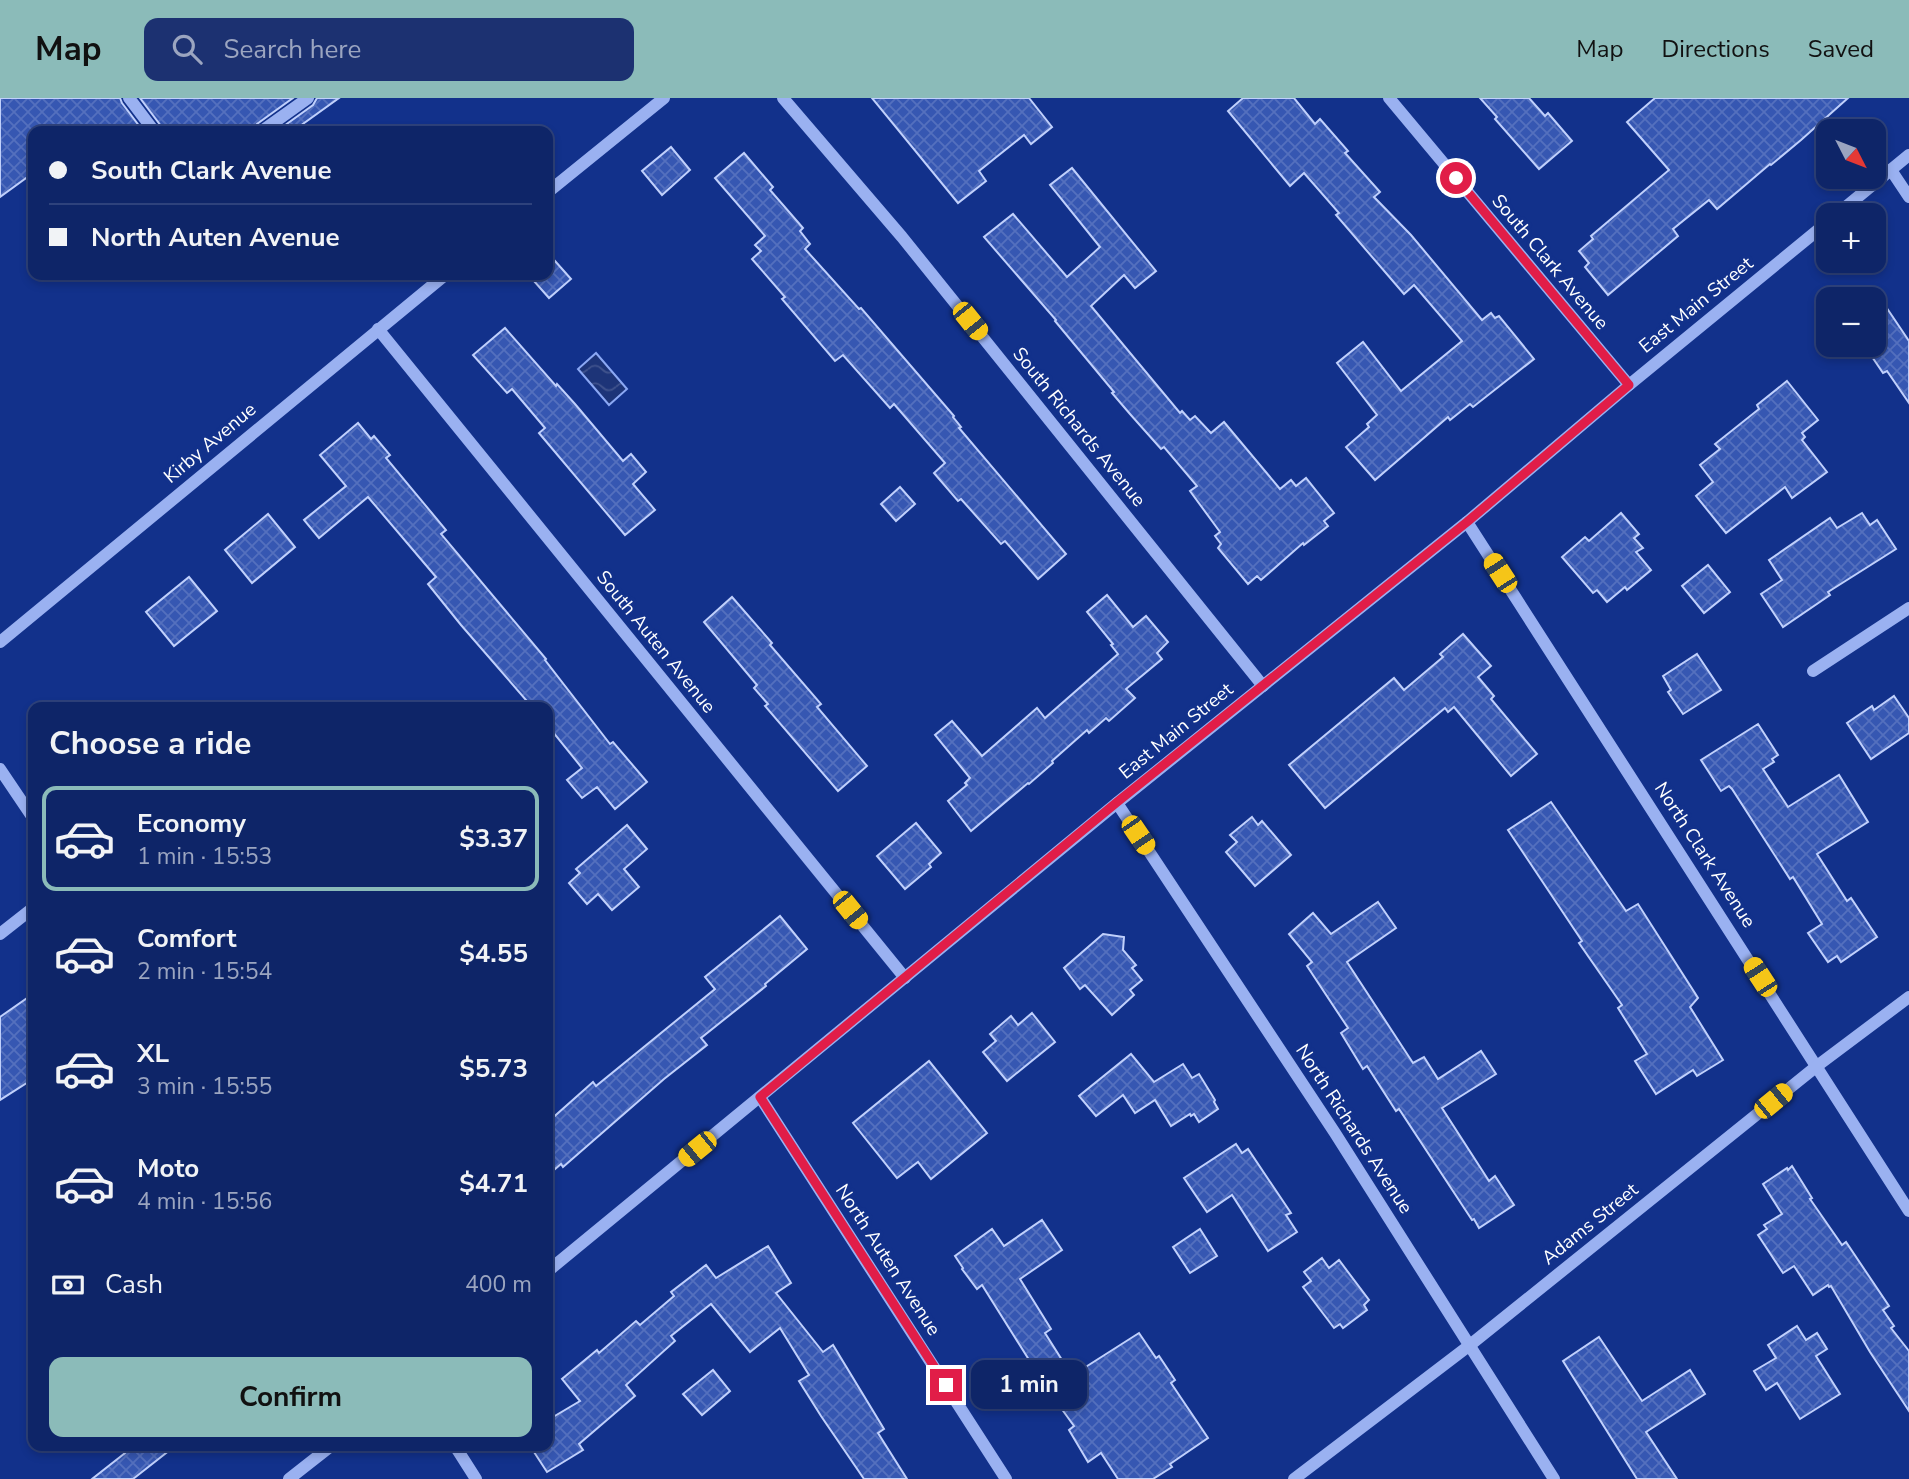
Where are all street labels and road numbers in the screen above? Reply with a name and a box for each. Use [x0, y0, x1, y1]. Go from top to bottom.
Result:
street label: South Clark Avenue [1486, 189, 1614, 335]
street label: East Main Street [1633, 251, 1759, 359]
street label: South Richards Avenue [1006, 342, 1152, 512]
street label: Kirby Avenue [158, 397, 262, 489]
street label: South Auten Avenue [590, 565, 722, 719]
street label: East Main Street [1113, 677, 1239, 785]
street label: North Clark Avenue [1648, 777, 1762, 933]
street label: North Richards Avenue [1289, 1039, 1419, 1219]
street label: Adams Street [1536, 1177, 1644, 1271]
street label: North Auten Avenue [829, 1179, 947, 1341]

